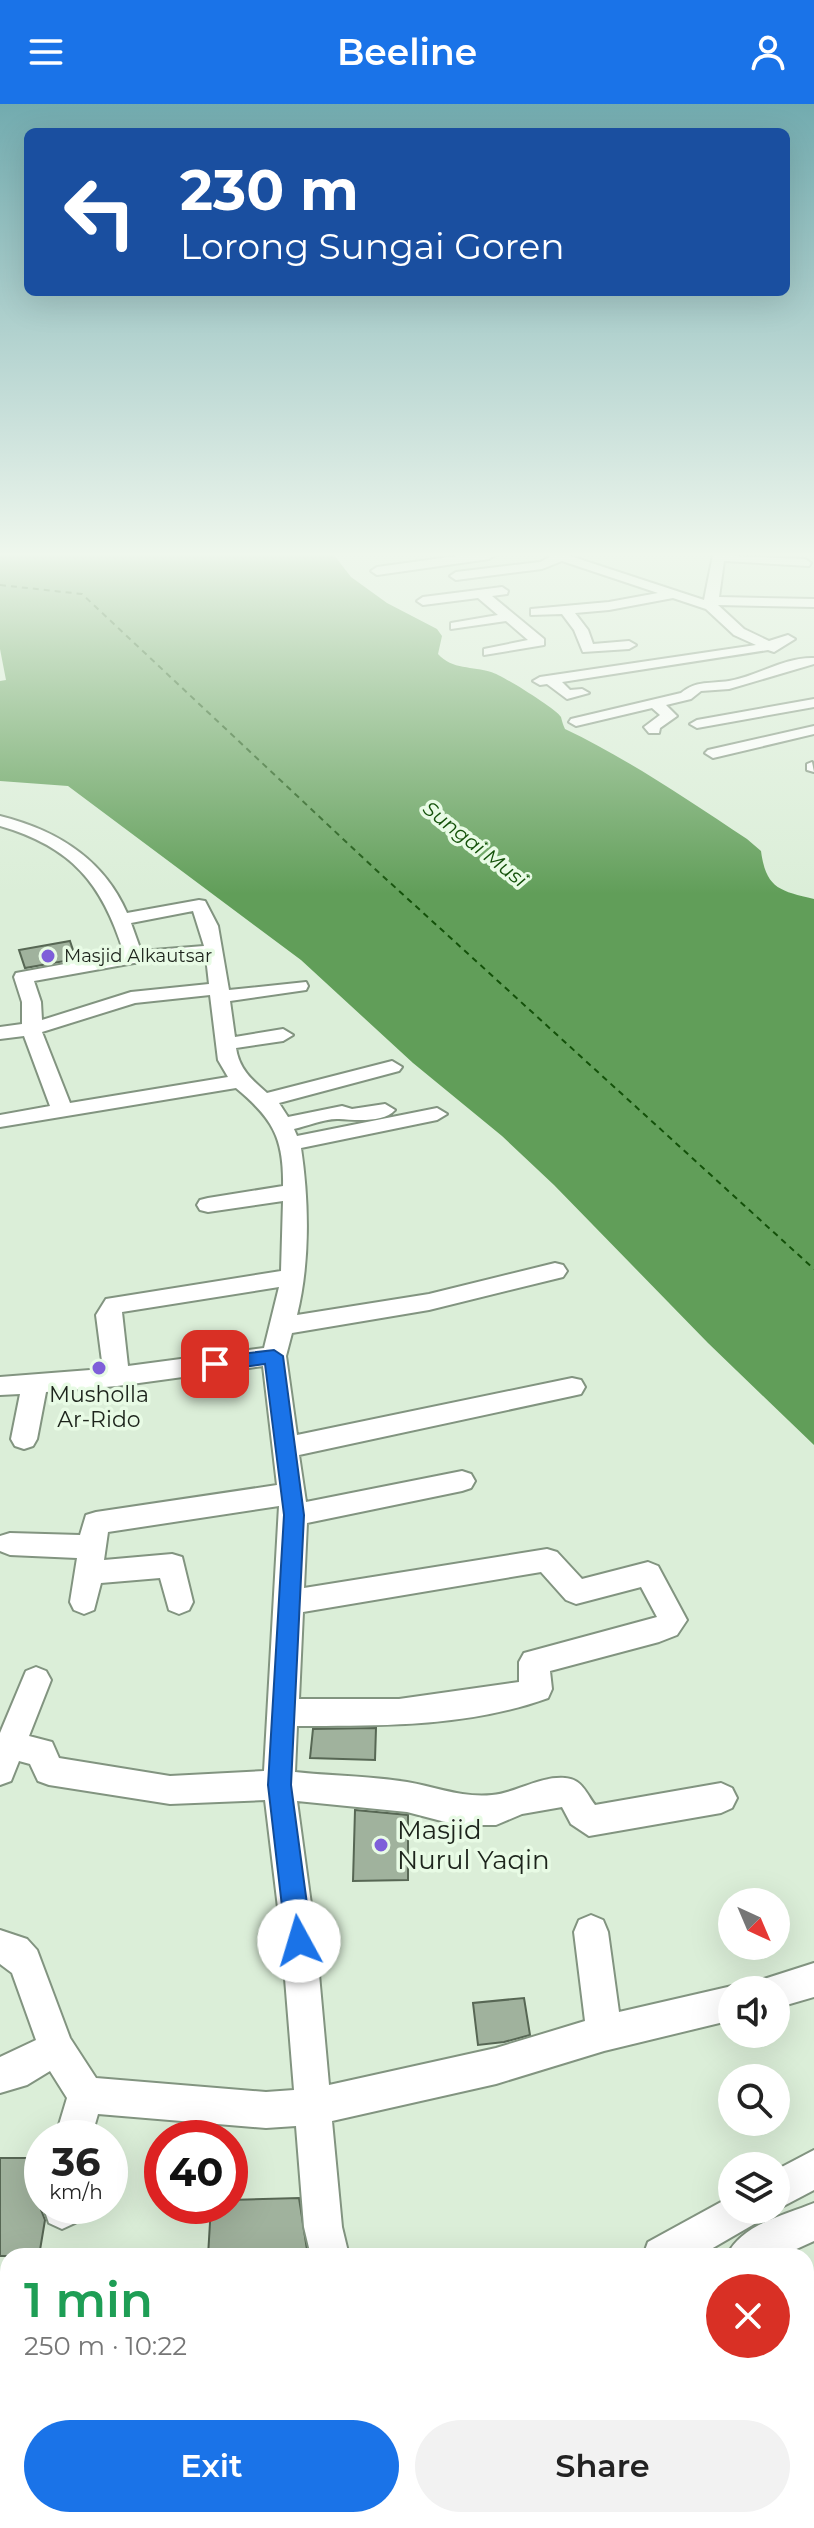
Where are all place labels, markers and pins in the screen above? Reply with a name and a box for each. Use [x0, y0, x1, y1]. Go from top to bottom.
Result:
place label: Masjid Alkautsar [64, 945, 212, 967]
marker: Masjid Alkautsar [39, 947, 57, 965]
pin [181, 1330, 249, 1398]
marker: Musholla Ar-Rido [90, 1359, 108, 1377]
place label: Musholla Ar-Rido [49, 1381, 149, 1433]
place label: Masjid Nurul Yaqin [397, 1814, 550, 1876]
marker: Masjid Nurul Yaqin [372, 1836, 390, 1854]

